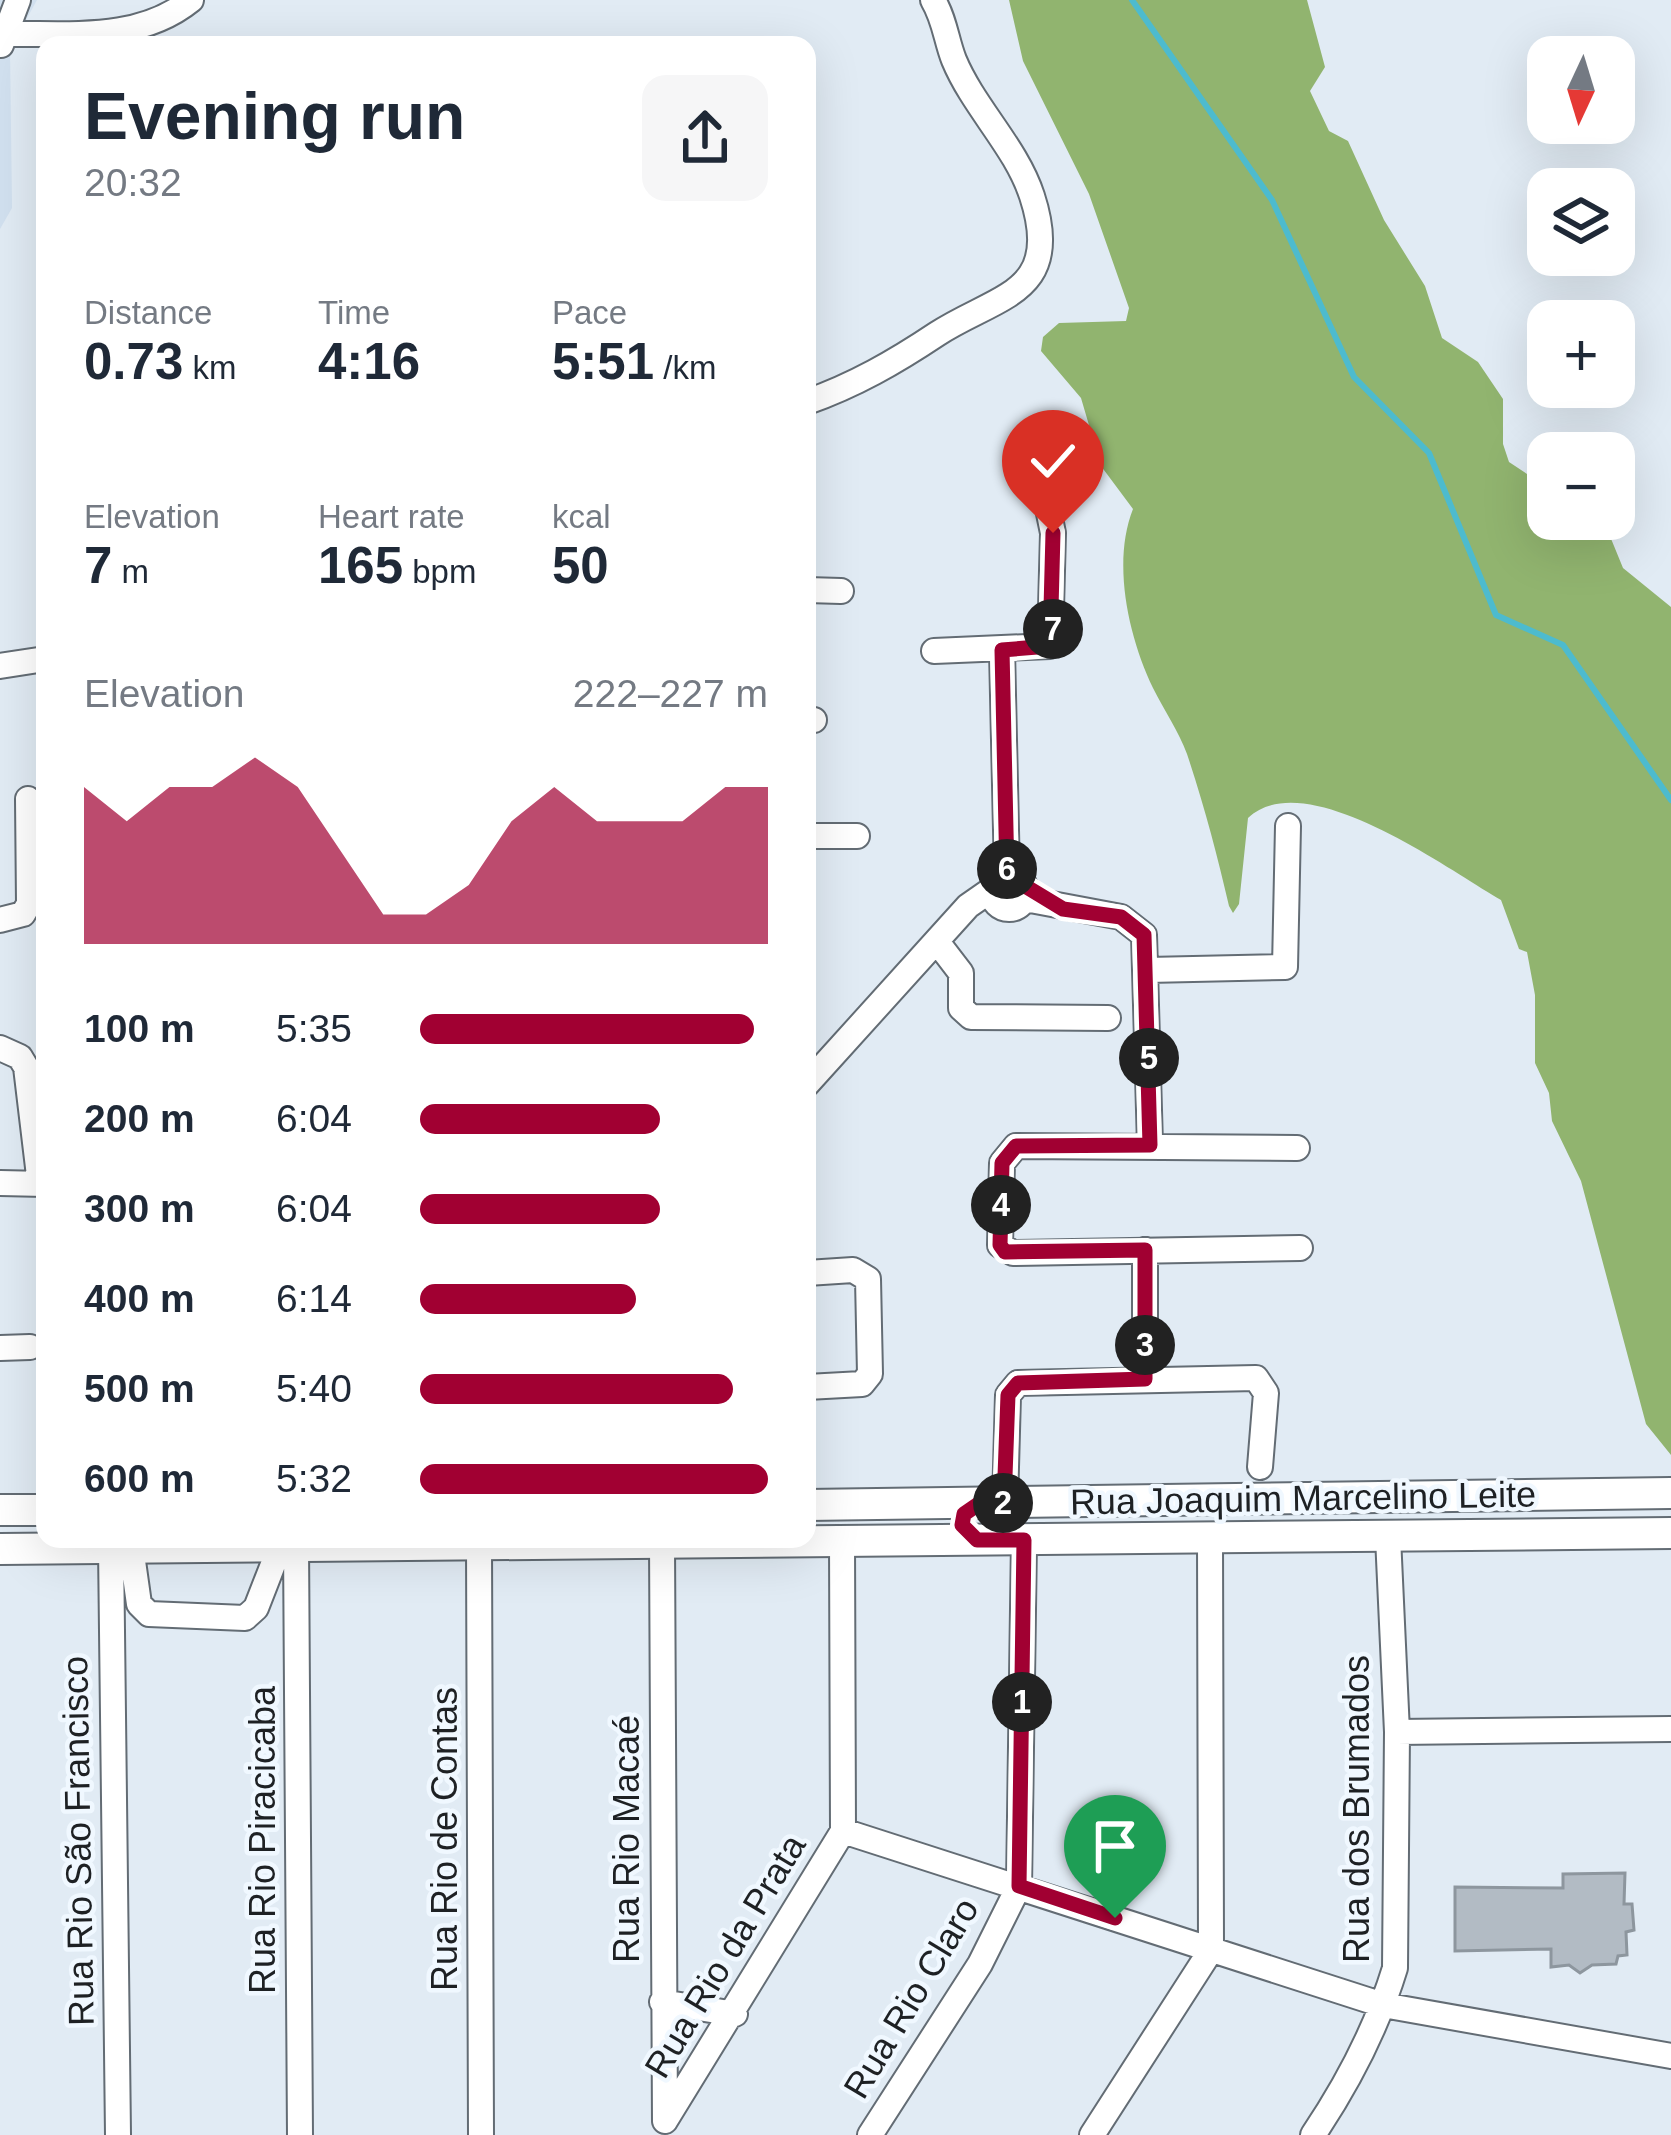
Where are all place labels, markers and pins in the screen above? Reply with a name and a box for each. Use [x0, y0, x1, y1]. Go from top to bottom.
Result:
pin [1002, 410, 1104, 533]
pin: 7 [1023, 599, 1083, 659]
pin: 6 [977, 839, 1037, 899]
pin: 5 [1119, 1028, 1179, 1088]
pin: 4 [971, 1175, 1031, 1235]
pin: 3 [1115, 1315, 1175, 1375]
pin: 2 [973, 1473, 1033, 1533]
pin: 1 [992, 1672, 1052, 1732]
pin [1064, 1795, 1166, 1918]

